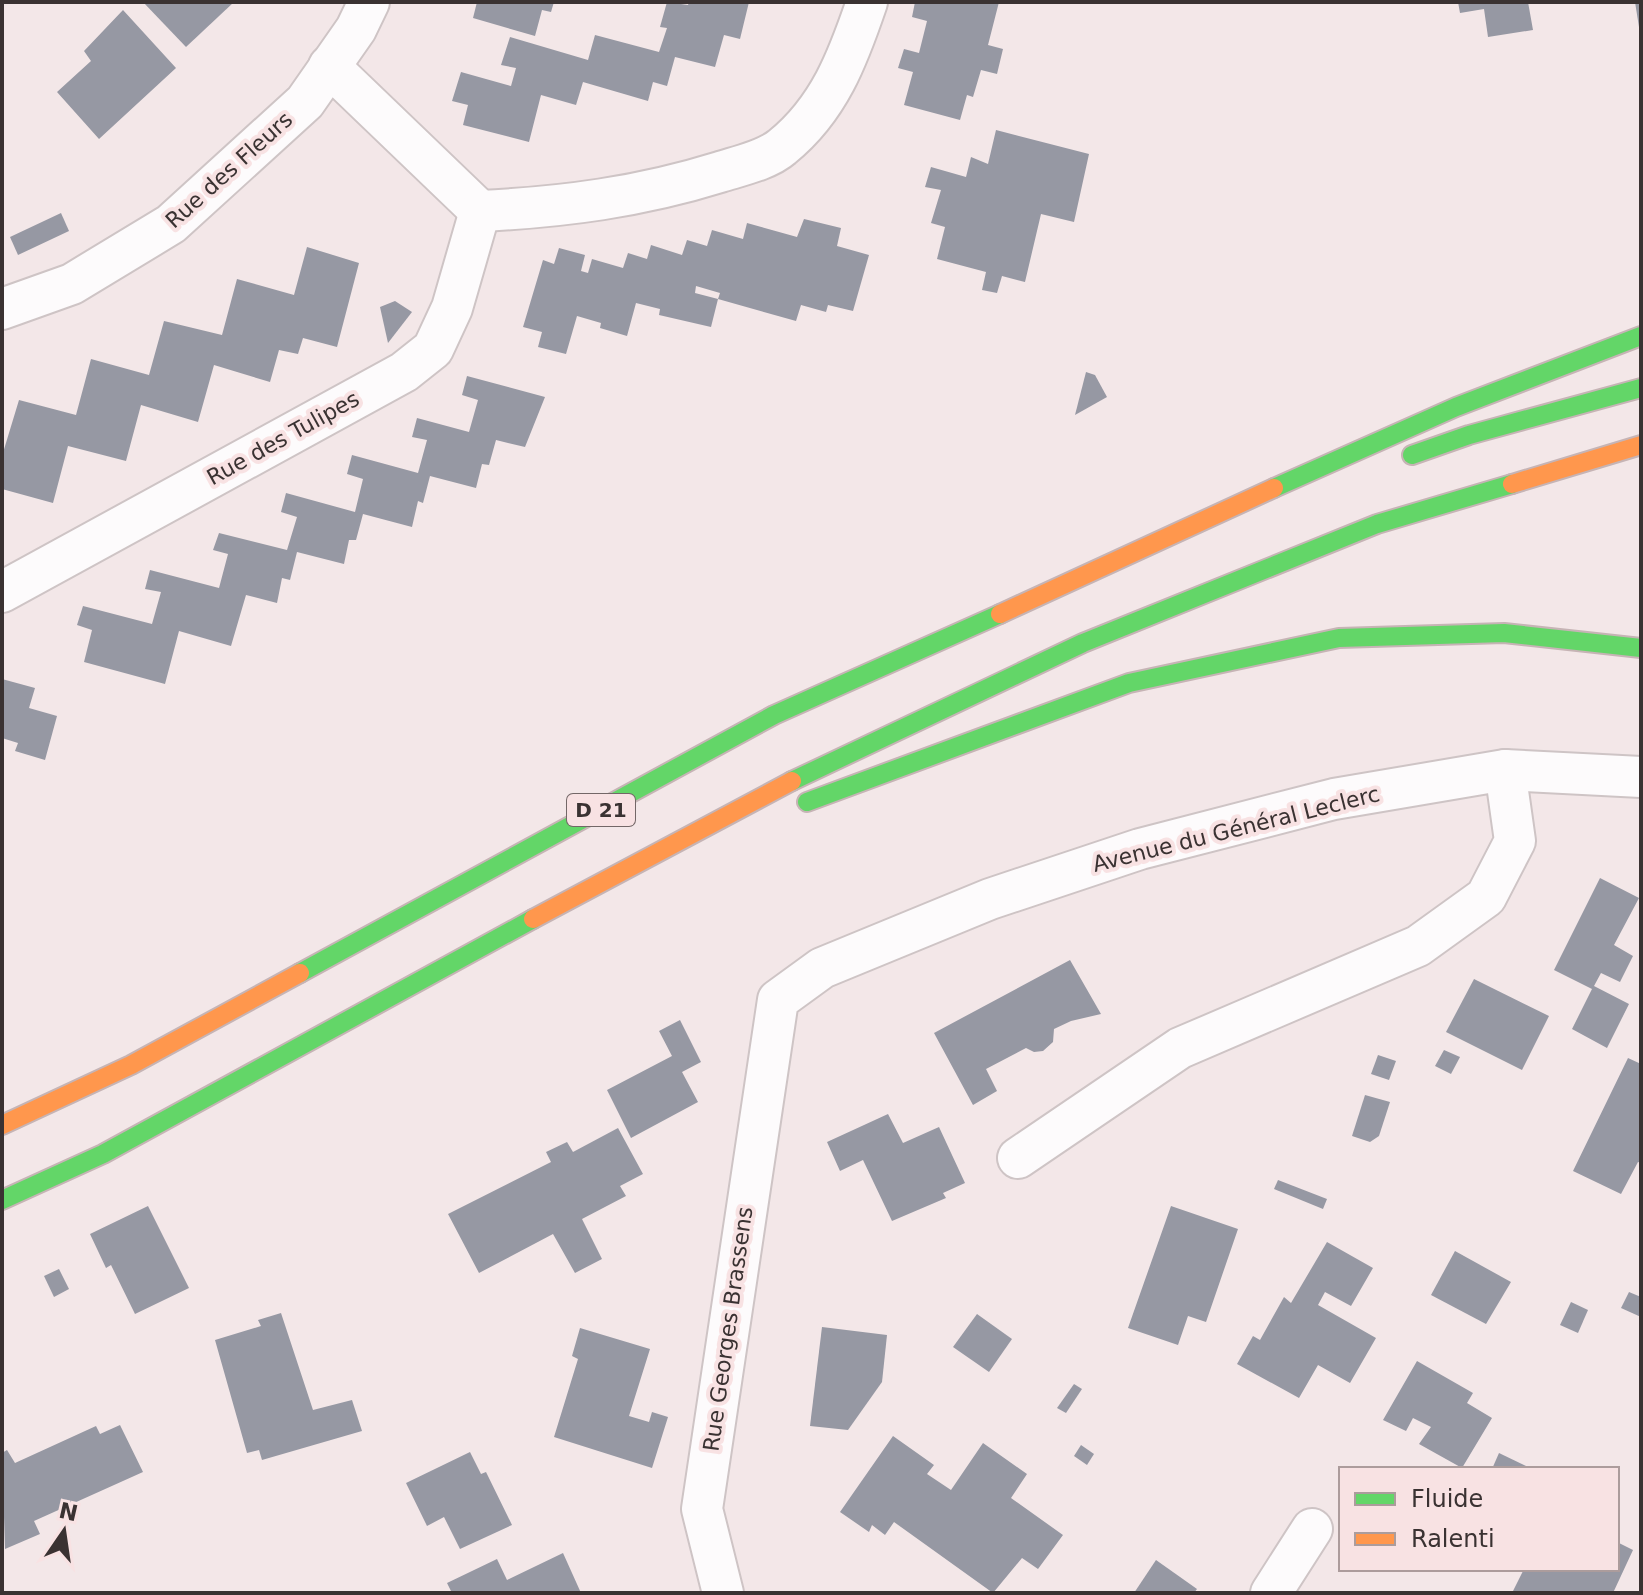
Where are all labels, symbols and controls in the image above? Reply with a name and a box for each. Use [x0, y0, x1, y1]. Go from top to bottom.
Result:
street label: Rue des Fleurs [161, 107, 297, 233]
street label: Rue des Tulipes [203, 386, 363, 490]
street label: Avenue du Général Leclerc [1090, 781, 1382, 877]
road number: D 21 [567, 794, 635, 826]
street label: Rue Georges Brassens [698, 1205, 758, 1453]
legend [1339, 1467, 1619, 1571]
text: Fluide [1411, 1485, 1483, 1513]
north arrow [24, 1491, 104, 1571]
text: N [57, 1498, 80, 1526]
text: Ralenti [1411, 1525, 1495, 1553]

